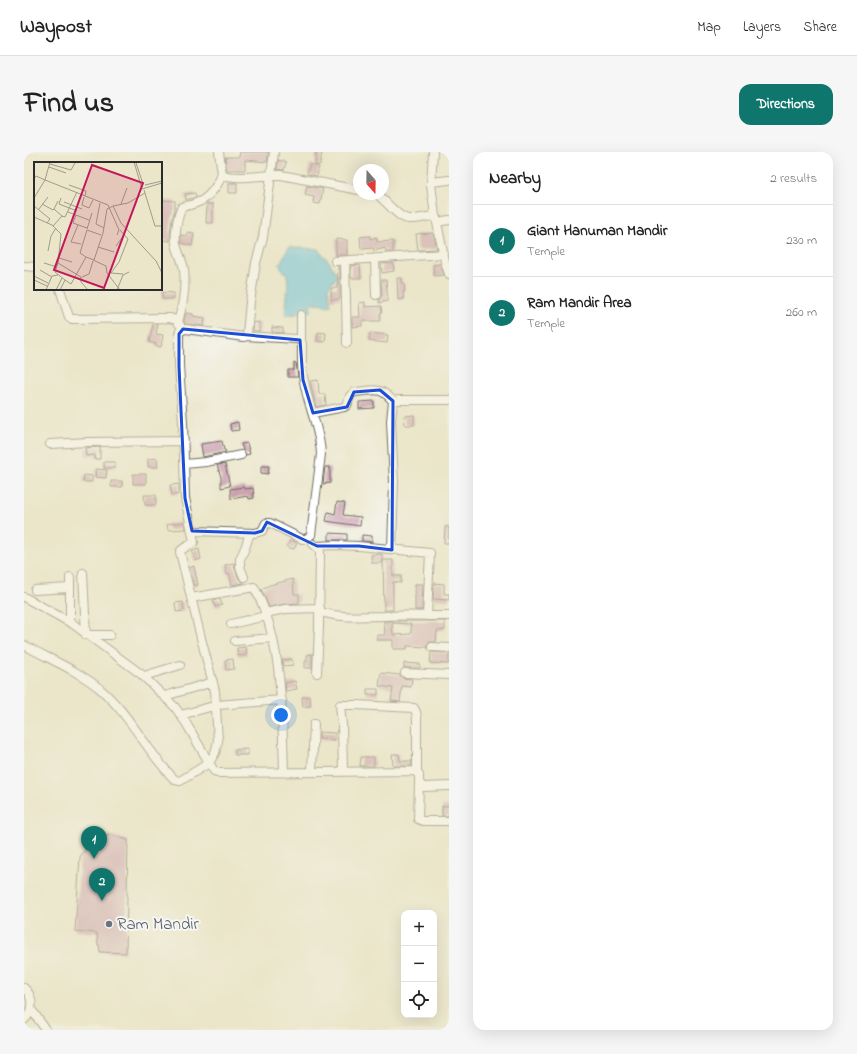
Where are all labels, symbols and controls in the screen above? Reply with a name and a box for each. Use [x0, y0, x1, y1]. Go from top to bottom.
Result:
text: Waypost [20, 14, 92, 41]
text: Map [697, 17, 721, 38]
text: Layers [743, 17, 781, 38]
text: Share [803, 17, 837, 38]
text: Find us [24, 84, 114, 125]
button: Directions [739, 84, 833, 125]
inset map [34, 162, 162, 290]
north arrow [353, 164, 389, 200]
text: Nearby [489, 166, 541, 191]
text: 2 results [770, 169, 817, 188]
text: Giant Hanuman Mandir [527, 220, 667, 242]
text: 1 [500, 231, 504, 250]
text: 230 m [786, 231, 817, 250]
text: Temple [527, 242, 565, 261]
text: Ram Mandir Area [527, 292, 632, 314]
text: 2 [499, 303, 505, 322]
text: 260 m [786, 303, 817, 322]
text: Temple [527, 314, 565, 333]
your location [271, 705, 291, 725]
pin: 1 [81, 826, 107, 859]
pin: 2 [89, 868, 115, 901]
map controls [401, 910, 437, 1018]
button: + [401, 910, 437, 946]
place label: Ram Mandir [117, 912, 200, 937]
marker: Ram Mandir [104, 919, 114, 929]
button: − [401, 946, 437, 982]
button: locate [401, 982, 437, 1018]

